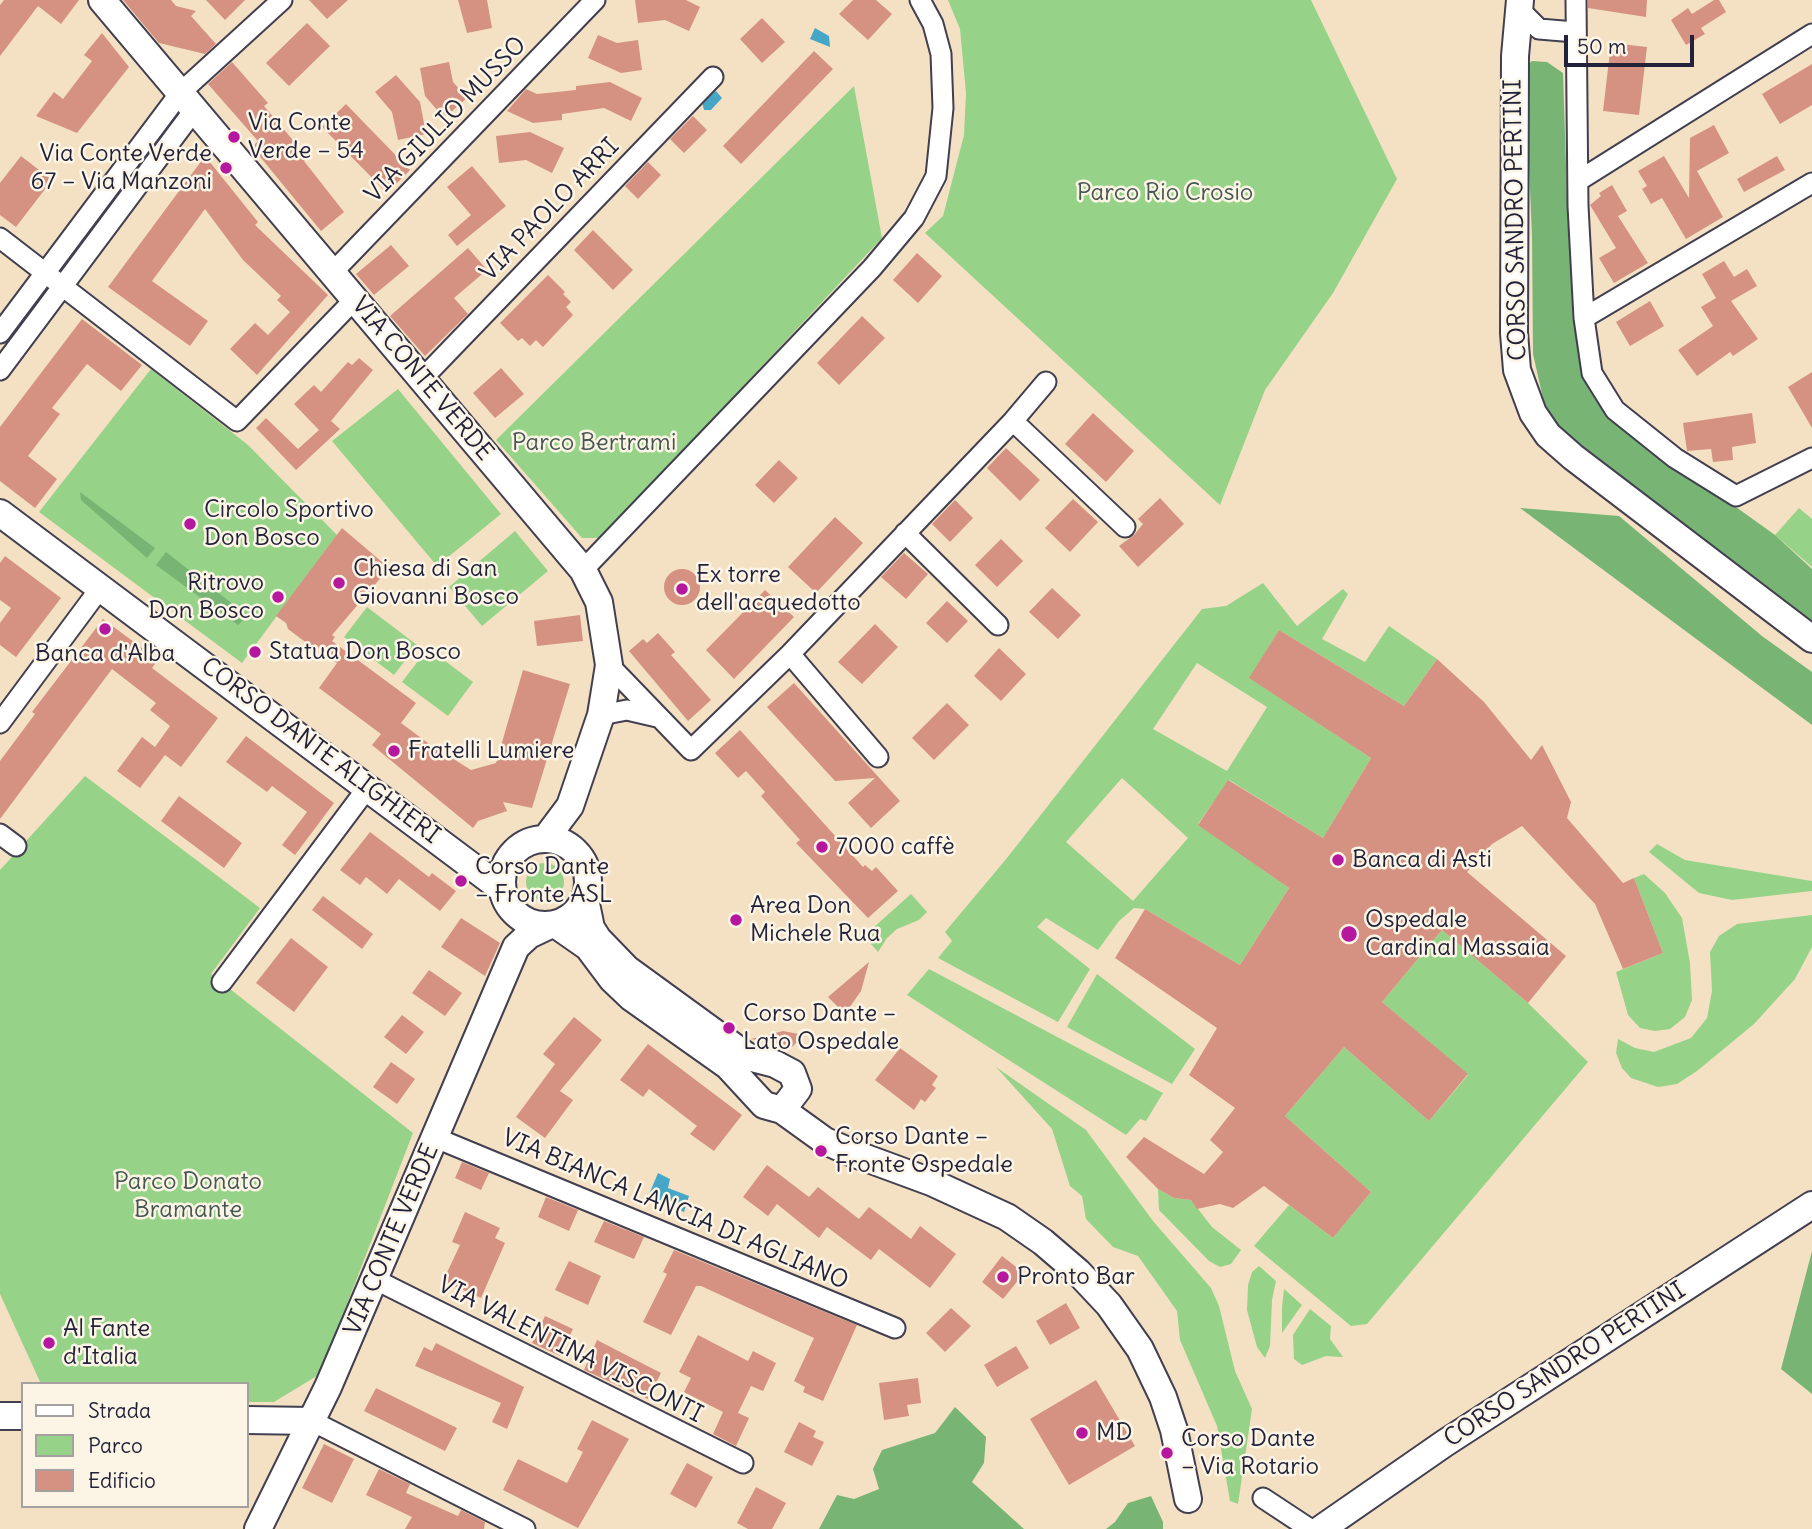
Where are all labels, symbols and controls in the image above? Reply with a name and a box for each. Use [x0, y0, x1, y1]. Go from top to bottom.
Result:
scale bar [1567, 21, 1696, 65]
street label: VIA GIULIO MUSSO [359, 31, 533, 209]
text: 50 m [1577, 33, 1626, 60]
street label: CORSO SANDRO PERTINI [1499, 79, 1533, 361]
place label: Via Conte Verde – 54 [248, 109, 364, 165]
marker: Via Conte Verde – 54 [226, 129, 242, 145]
street label: VIA PAOLO ARRI [475, 133, 625, 287]
place label: Via Conte Verde 67 – Via Manzoni [31, 140, 212, 196]
marker: Via Conte Verde 67 – Via Manzoni [218, 160, 234, 176]
park label: Parco Rio Crosio [1077, 179, 1253, 207]
street label: VIA CONTE VERDE [345, 291, 499, 467]
park label: Parco Bertrami [512, 429, 676, 457]
place label: Circolo Sportivo Don Bosco [204, 496, 374, 552]
marker: Circolo Sportivo Don Bosco [182, 516, 198, 532]
place label: Chiesa di San Giovanni Bosco [353, 555, 519, 611]
place label: Ex torre dell'acquedotto [696, 561, 861, 617]
place label: Ritrovo Don Bosco [148, 569, 264, 625]
marker: Chiesa di San Giovanni Bosco [331, 575, 347, 591]
marker: Ex torre dell'acquedotto [674, 581, 690, 597]
marker: Ritrovo Don Bosco [270, 589, 286, 605]
marker: Banca d'Alba [97, 621, 113, 637]
place label: Statua Don Bosco [269, 638, 461, 666]
place label: Banca d'Alba [35, 640, 175, 668]
marker: Statua Don Bosco [247, 644, 263, 660]
street label: CORSO DANTE ALIGHIERI [195, 652, 445, 850]
place label: Fratelli Lumiere [408, 737, 575, 765]
marker: Fratelli Lumiere [386, 743, 402, 759]
place label: 7000 caffè [836, 833, 955, 861]
marker: 7000 caffè [814, 839, 830, 855]
place label: Banca di Asti [1352, 846, 1492, 874]
marker: Banca di Asti [1330, 852, 1346, 868]
place label: Corso Dante – Fronte ASL [475, 853, 612, 909]
marker: Corso Dante – Fronte ASL [453, 873, 469, 889]
place label: Area Don Michele Rua [750, 892, 881, 948]
place label: Ospedale Cardinal Massaia [1365, 906, 1550, 962]
marker: Area Don Michele Rua [728, 912, 744, 928]
marker: Ospedale Cardinal Massaia [1339, 924, 1359, 944]
place label: Corso Dante – Lato Ospedale [743, 1000, 899, 1056]
marker: Corso Dante – Lato Ospedale [721, 1020, 737, 1036]
place label: Corso Dante – Fronte Ospedale [835, 1123, 1013, 1179]
street label: VIA BIANCA LANCIA DI AGLIANO [498, 1124, 852, 1296]
street label: VIA CONTE VERDE [339, 1140, 445, 1340]
marker: Corso Dante – Fronte Ospedale [813, 1143, 829, 1159]
park label: Parco Donato Bramante [114, 1168, 262, 1224]
place label: Pronto Bar [1017, 1263, 1135, 1291]
marker: Pronto Bar [995, 1269, 1011, 1285]
street label: VIA VALENTINA VISCONTI [433, 1271, 707, 1429]
street label: CORSO SANDRO PERTINI [1439, 1276, 1691, 1454]
place label: Al Fante d'Italia [63, 1315, 150, 1371]
marker: Al Fante d'Italia [41, 1335, 57, 1351]
legend [21, 1382, 248, 1508]
text: Strada [88, 1397, 151, 1424]
place label: MD [1096, 1419, 1133, 1447]
marker: MD [1074, 1425, 1090, 1441]
place label: Corso Dante – Via Rotario [1181, 1425, 1319, 1481]
text: Parco [88, 1432, 143, 1459]
marker: Corso Dante – Via Rotario [1159, 1445, 1175, 1461]
text: Edificio [88, 1467, 156, 1494]

